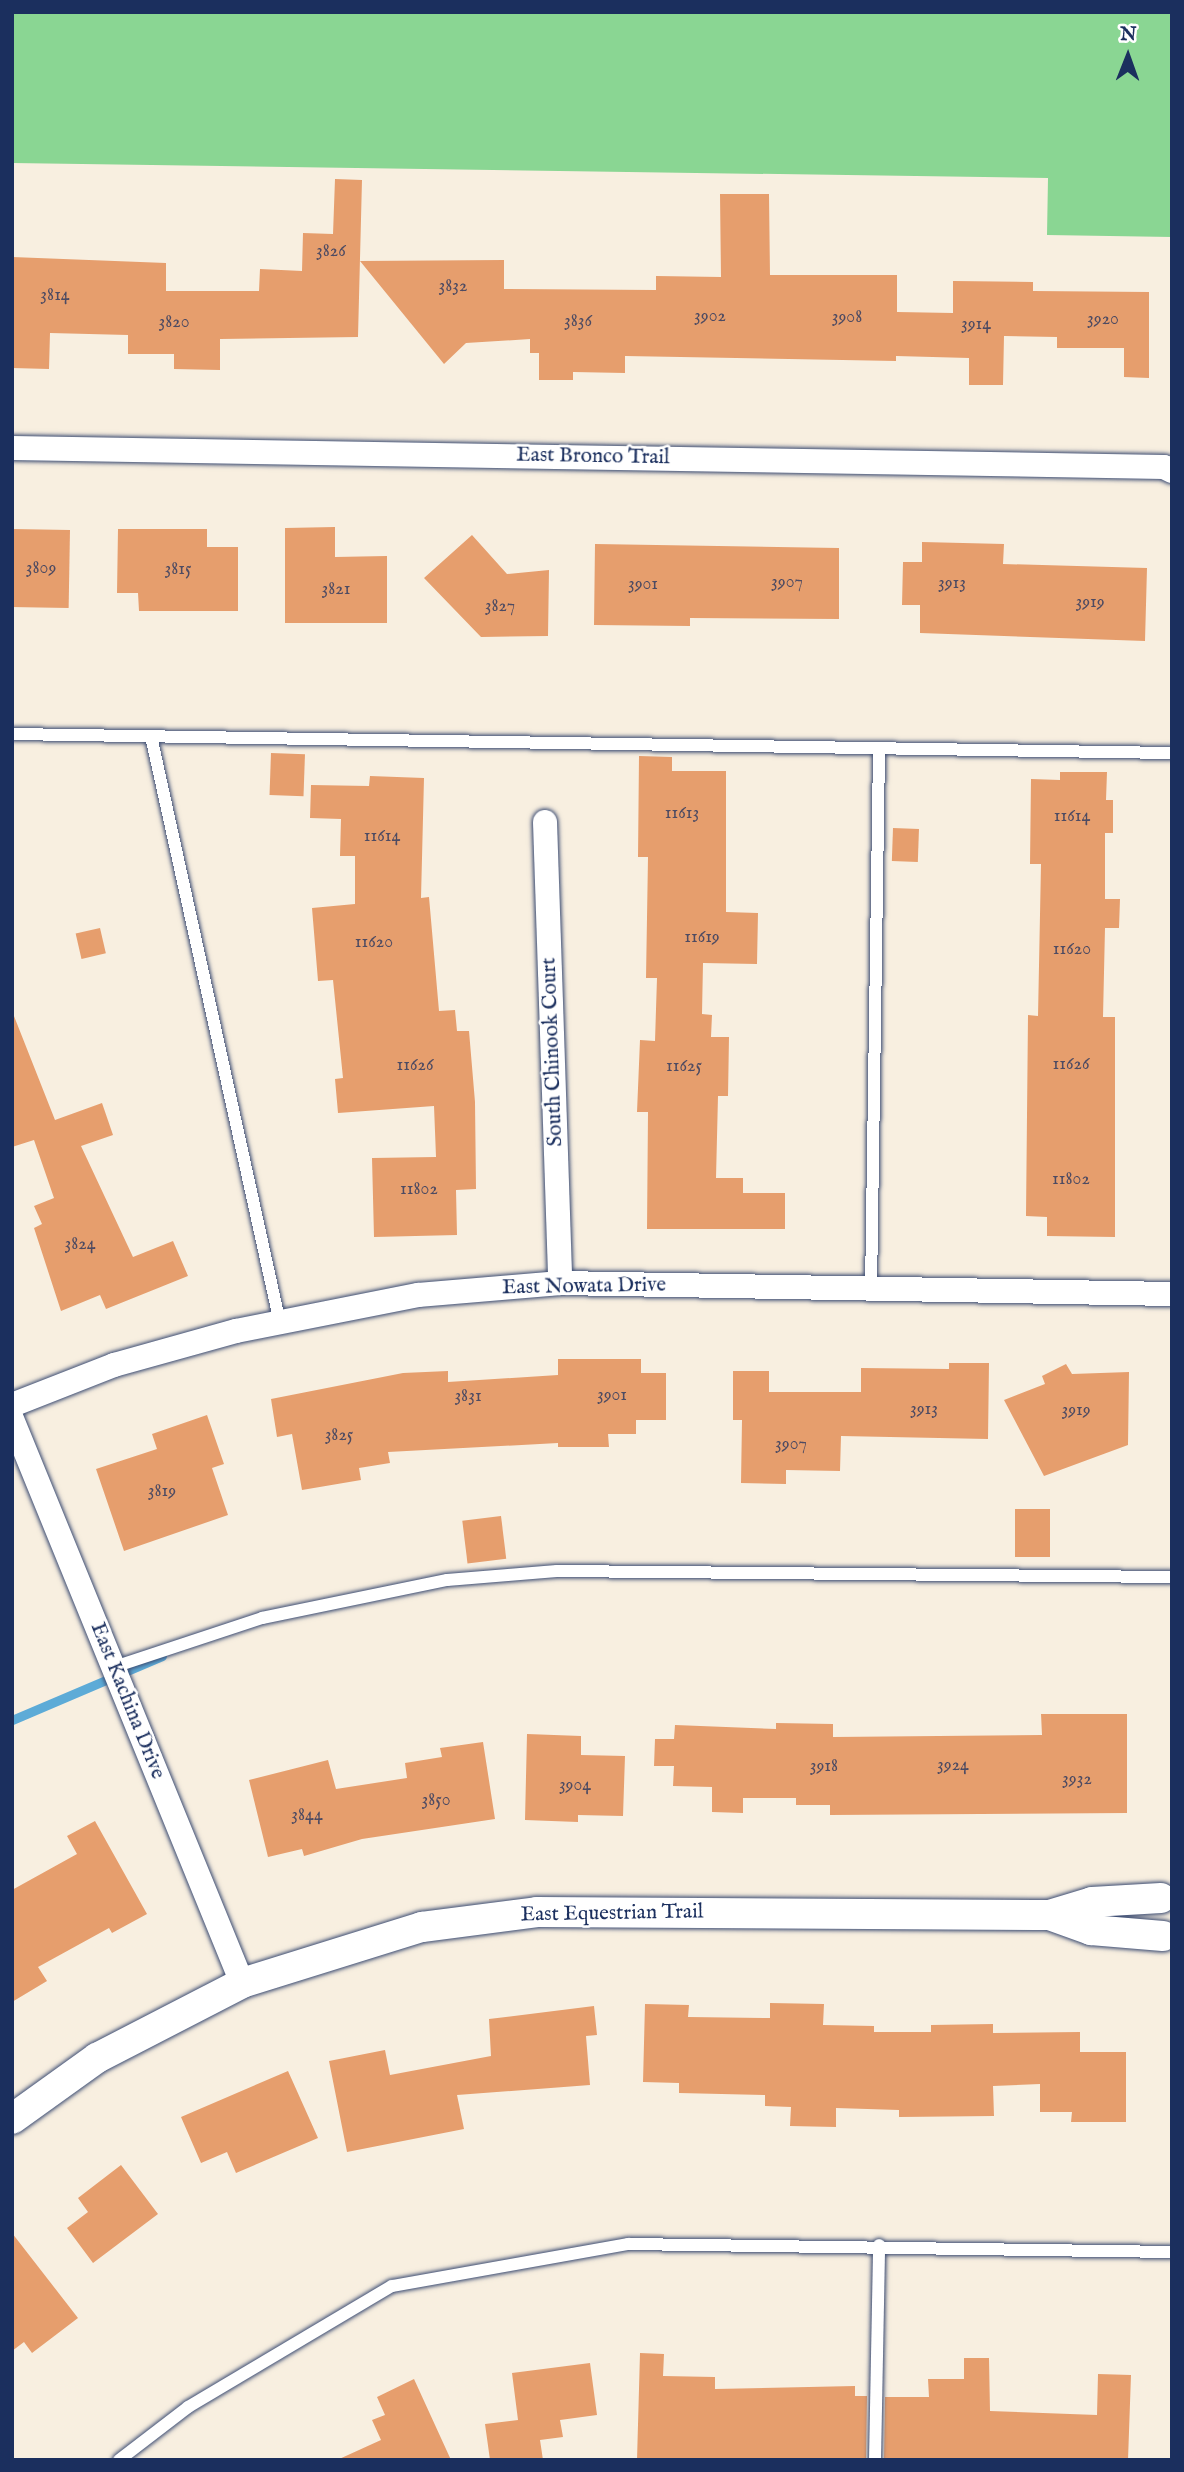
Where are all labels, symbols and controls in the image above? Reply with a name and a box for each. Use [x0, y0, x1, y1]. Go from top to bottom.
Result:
north arrow [1093, 21, 1163, 91]
text: N [1120, 23, 1137, 47]
house number: 3826 [316, 241, 346, 263]
house number: 3832 [439, 276, 467, 298]
house number: 3814 [40, 285, 70, 307]
house number: 3902 [694, 306, 726, 328]
house number: 3908 [832, 307, 862, 329]
house number: 3920 [1087, 309, 1119, 331]
house number: 3836 [564, 311, 592, 333]
house number: 3820 [158, 312, 190, 334]
house number: 3914 [961, 314, 991, 336]
street label: East Bronco Trail [516, 443, 670, 471]
house number: 3809 [26, 558, 56, 580]
house number: 3815 [164, 559, 192, 581]
house number: 3907 [771, 572, 803, 594]
house number: 3913 [938, 573, 966, 595]
house number: 3901 [628, 574, 658, 596]
house number: 3821 [322, 579, 350, 601]
house number: 3919 [1075, 592, 1105, 614]
house number: 3827 [485, 596, 515, 618]
house number: 11613 [665, 803, 699, 825]
house number: 11614 [1054, 806, 1090, 828]
house number: 11614 [364, 826, 400, 848]
house number: 11619 [684, 927, 720, 949]
house number: 11620 [355, 932, 393, 954]
house number: 11620 [1053, 939, 1091, 961]
street label: South Chinook Court [537, 957, 569, 1147]
house number: 11626 [1052, 1054, 1090, 1076]
house number: 11626 [396, 1055, 434, 1077]
house number: 11625 [666, 1056, 702, 1078]
house number: 11802 [1052, 1169, 1090, 1191]
house number: 11802 [400, 1179, 438, 1201]
house number: 3824 [64, 1234, 96, 1256]
street label: East Nowata Drive [502, 1273, 666, 1301]
house number: 3901 [597, 1385, 627, 1407]
house number: 3831 [454, 1386, 482, 1408]
house number: 3913 [910, 1399, 938, 1421]
house number: 3919 [1061, 1400, 1091, 1422]
house number: 3825 [325, 1425, 353, 1447]
house number: 3907 [775, 1434, 807, 1456]
house number: 3819 [148, 1481, 176, 1503]
street label: East Kachina Drive [84, 1619, 170, 1783]
house number: 3924 [937, 1755, 969, 1777]
house number: 3918 [810, 1756, 838, 1778]
house number: 3932 [1062, 1769, 1092, 1791]
house number: 3904 [559, 1775, 591, 1797]
house number: 3850 [421, 1790, 451, 1812]
house number: 3844 [291, 1805, 323, 1827]
street label: East Equestrian Trail [520, 1900, 704, 1928]

